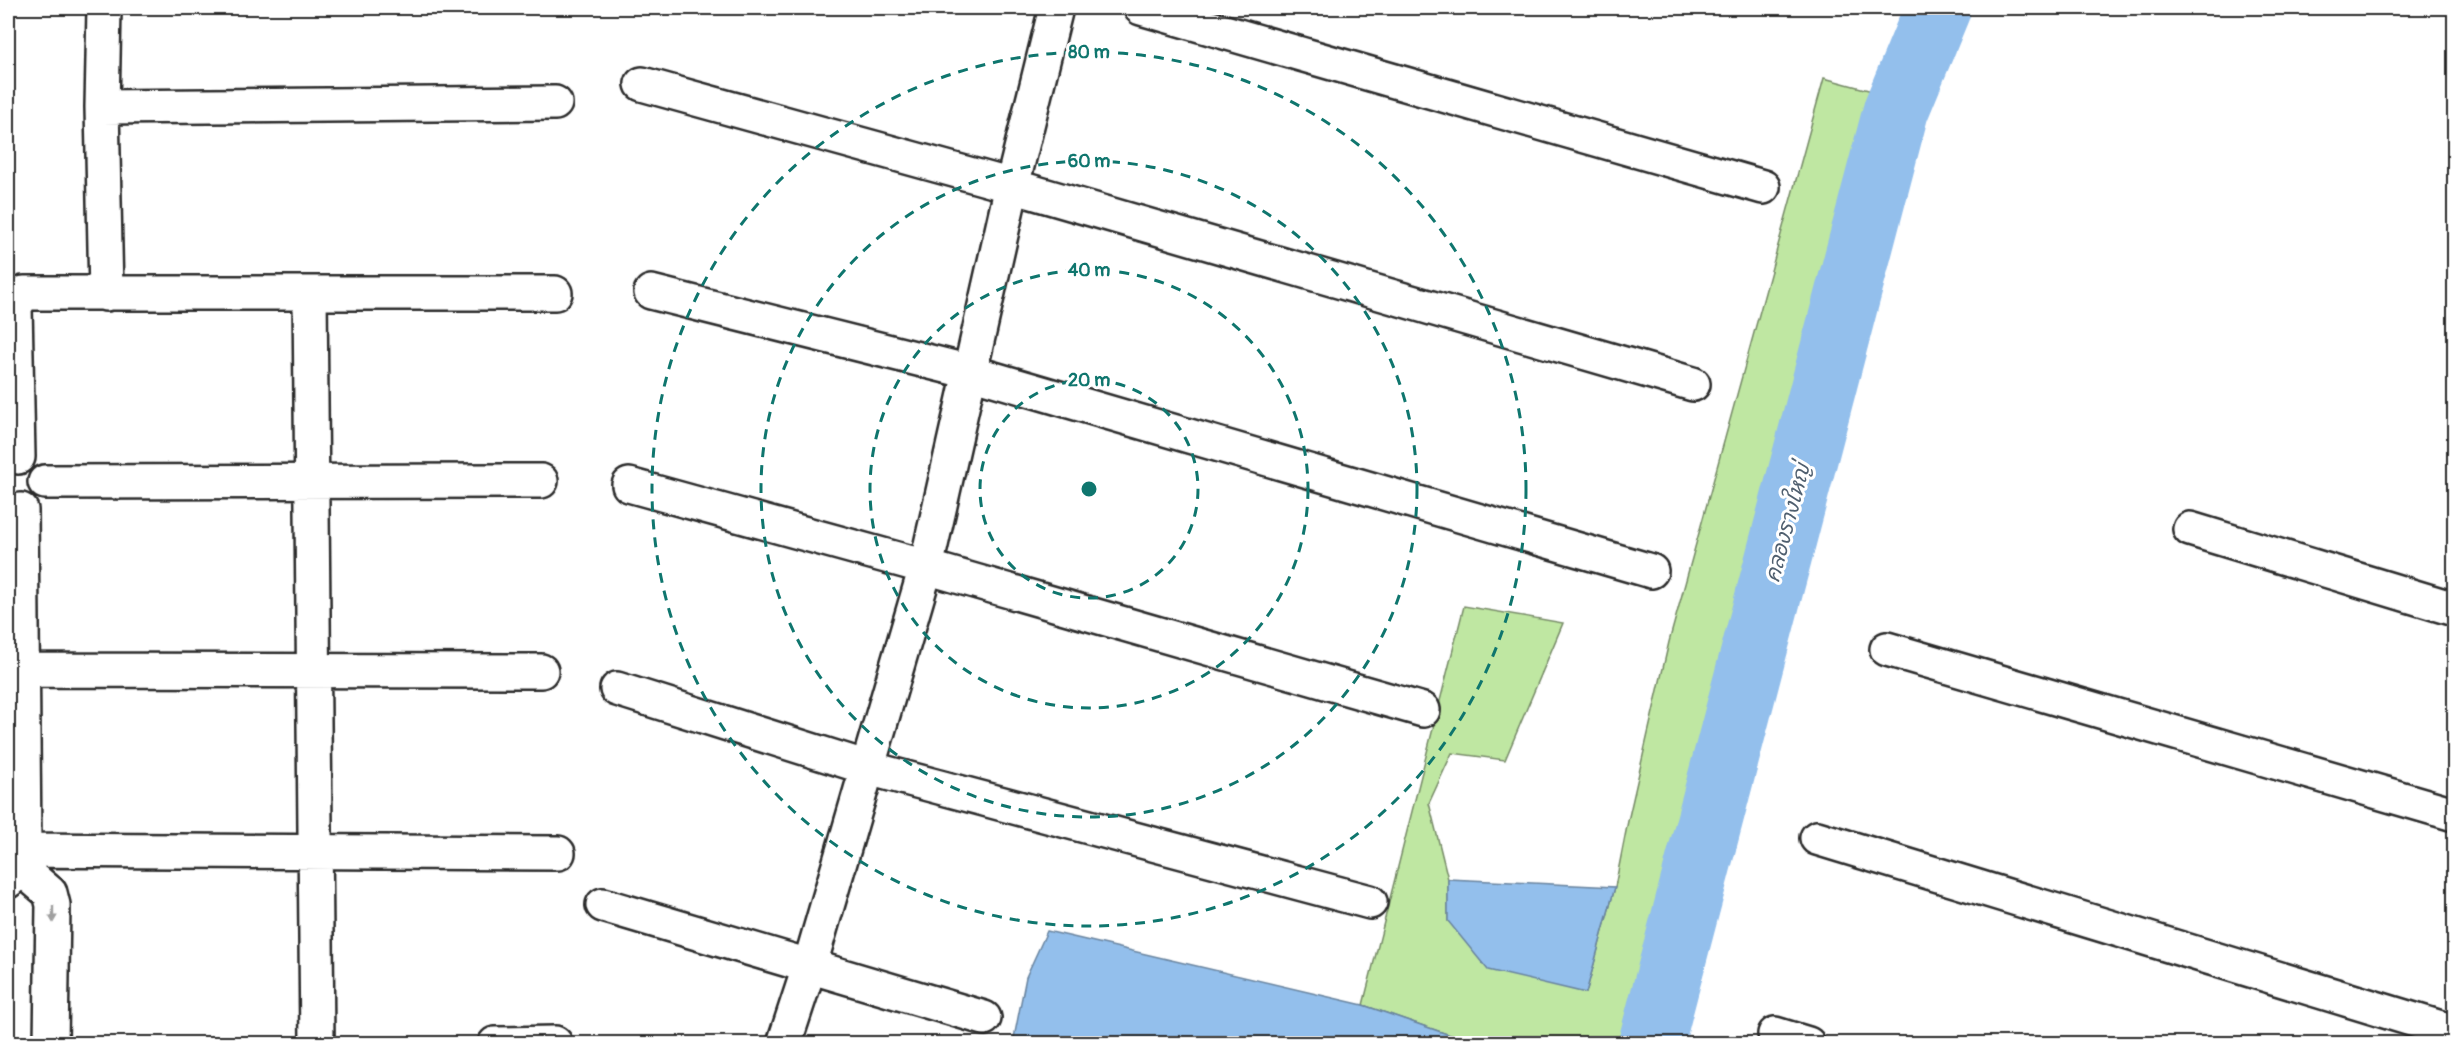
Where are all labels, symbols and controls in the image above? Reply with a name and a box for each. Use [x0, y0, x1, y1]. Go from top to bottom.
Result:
text: 80 m [1068, 41, 1110, 64]
text: 60 m [1068, 150, 1110, 173]
text: 40 m [1068, 259, 1110, 282]
text: 20 m [1068, 369, 1110, 392]
water label: คลองรางใหญ่ [1758, 457, 1818, 585]
centre of rings [1079, 479, 1099, 499]
one-way arrow [48, 905, 58, 924]

